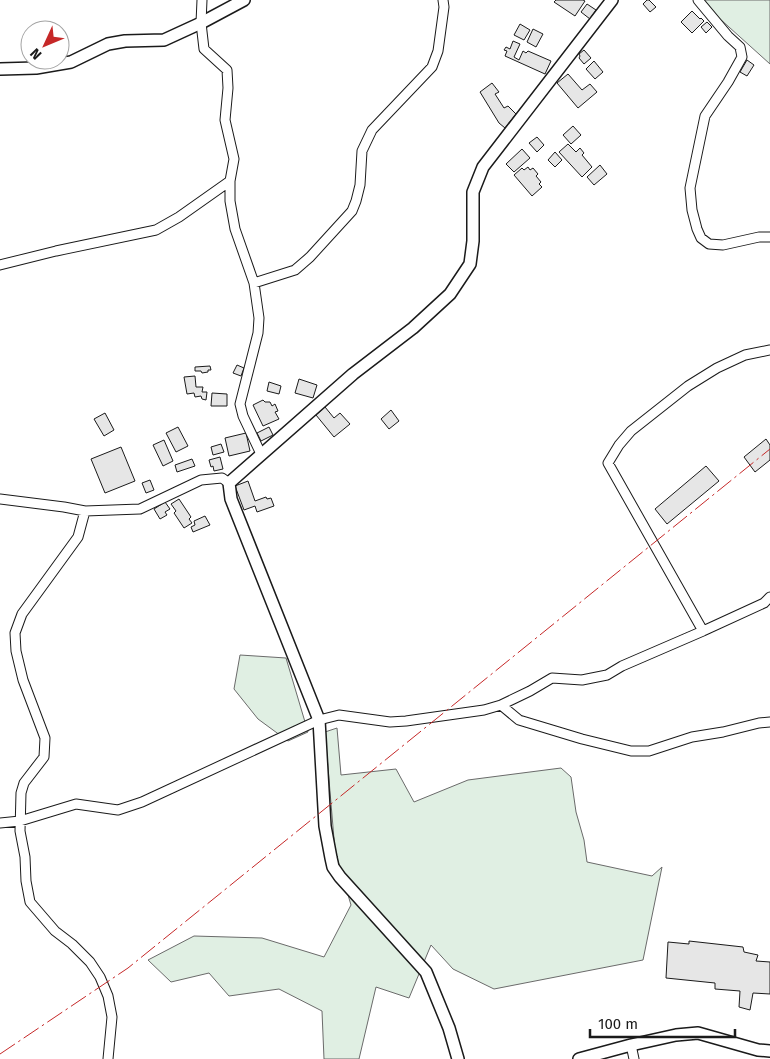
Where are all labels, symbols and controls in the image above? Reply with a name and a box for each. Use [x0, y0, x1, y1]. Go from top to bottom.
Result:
north arrow [20, 20, 70, 70]
text: N [27, 44, 45, 63]
scale bar [590, 1006, 735, 1038]
text: 100 m [598, 1015, 638, 1033]

